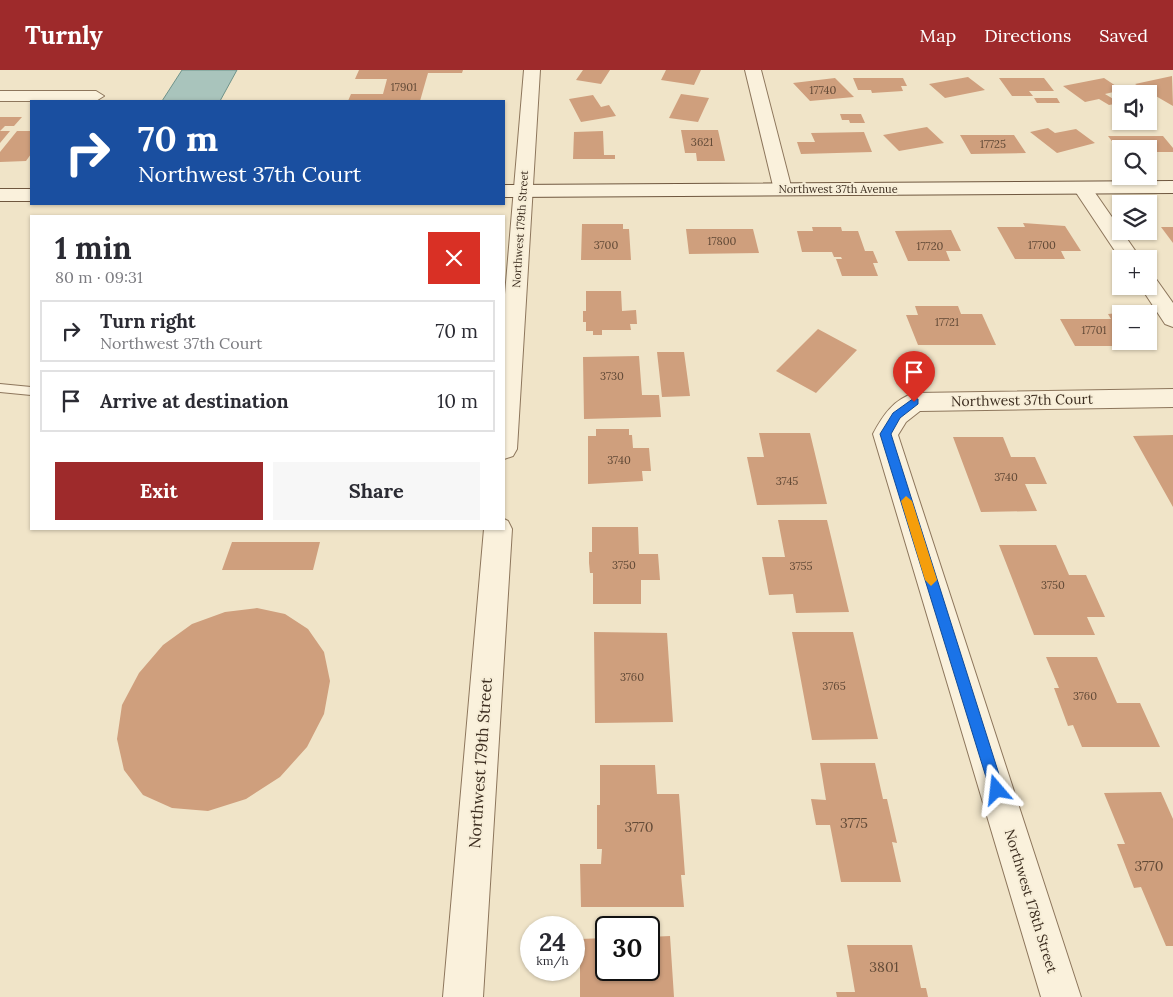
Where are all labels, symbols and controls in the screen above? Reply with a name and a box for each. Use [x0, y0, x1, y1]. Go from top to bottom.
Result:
text: Turnly [25, 20, 103, 51]
text: Map [920, 24, 956, 47]
text: Directions [984, 24, 1071, 47]
text: Saved [1099, 24, 1148, 47]
house number: 17901 [391, 80, 417, 94]
house number: 17740 [810, 83, 837, 97]
map controls [1112, 85, 1157, 350]
button: sound [1112, 85, 1157, 130]
text: 70 m [138, 116, 218, 161]
icon: right [55, 120, 120, 185]
house number: 3621 [691, 135, 713, 149]
house number: 17725 [980, 137, 1006, 151]
button: search [1112, 140, 1157, 185]
text: Northwest 37th Court [138, 160, 361, 188]
street label: Northwest 179th Street [509, 169, 531, 288]
street label: Northwest 37th Avenue [778, 182, 898, 196]
button: layers [1112, 195, 1157, 240]
text: 1 min [55, 229, 132, 267]
button: close [428, 232, 480, 284]
house number: 17800 [708, 234, 737, 248]
house number: 3700 [594, 238, 618, 252]
house number: 17700 [1028, 238, 1056, 252]
house number: 17720 [917, 239, 944, 253]
button: + [1112, 250, 1157, 295]
text: 80 m · 09:31 [55, 267, 143, 287]
button: − [1112, 305, 1157, 350]
text: Turn right [100, 309, 196, 333]
house number: 17721 [935, 315, 959, 329]
icon: right [57, 317, 85, 345]
text: 70 m [435, 319, 478, 343]
house number: 17701 [1082, 323, 1106, 337]
text: Northwest 37th Court [100, 333, 262, 353]
pin [893, 351, 935, 402]
icon: arrive [900, 358, 928, 386]
house number: 3730 [600, 369, 624, 383]
icon: arrive [57, 387, 85, 415]
text: Arrive at destination [100, 389, 289, 413]
text: 10 m [437, 389, 478, 413]
street label: Northwest 37th Court [951, 390, 1094, 410]
house number: 3740 [607, 453, 631, 467]
button: Exit [55, 462, 263, 520]
button: Share [273, 462, 480, 520]
house number: 3740 [994, 470, 1018, 484]
house number: 3745 [776, 474, 798, 488]
house number: 3750 [612, 558, 636, 572]
house number: 3755 [790, 559, 812, 573]
house number: 3750 [1041, 578, 1065, 592]
house number: 3760 [620, 670, 644, 684]
street label: Northwest 179th Street [464, 676, 496, 849]
house number: 3765 [822, 679, 846, 693]
house number: 3760 [1073, 689, 1097, 703]
position arrow [970, 763, 1022, 815]
house number: 3775 [840, 814, 868, 832]
house number: 3770 [624, 818, 654, 836]
street label: Northwest 178th Street [1001, 827, 1062, 976]
house number: 3770 [1134, 857, 1164, 875]
speed limit sign: 30 [595, 916, 660, 981]
text: 24 [539, 926, 566, 958]
text: km/h [536, 953, 569, 968]
house number: 3801 [869, 958, 899, 976]

